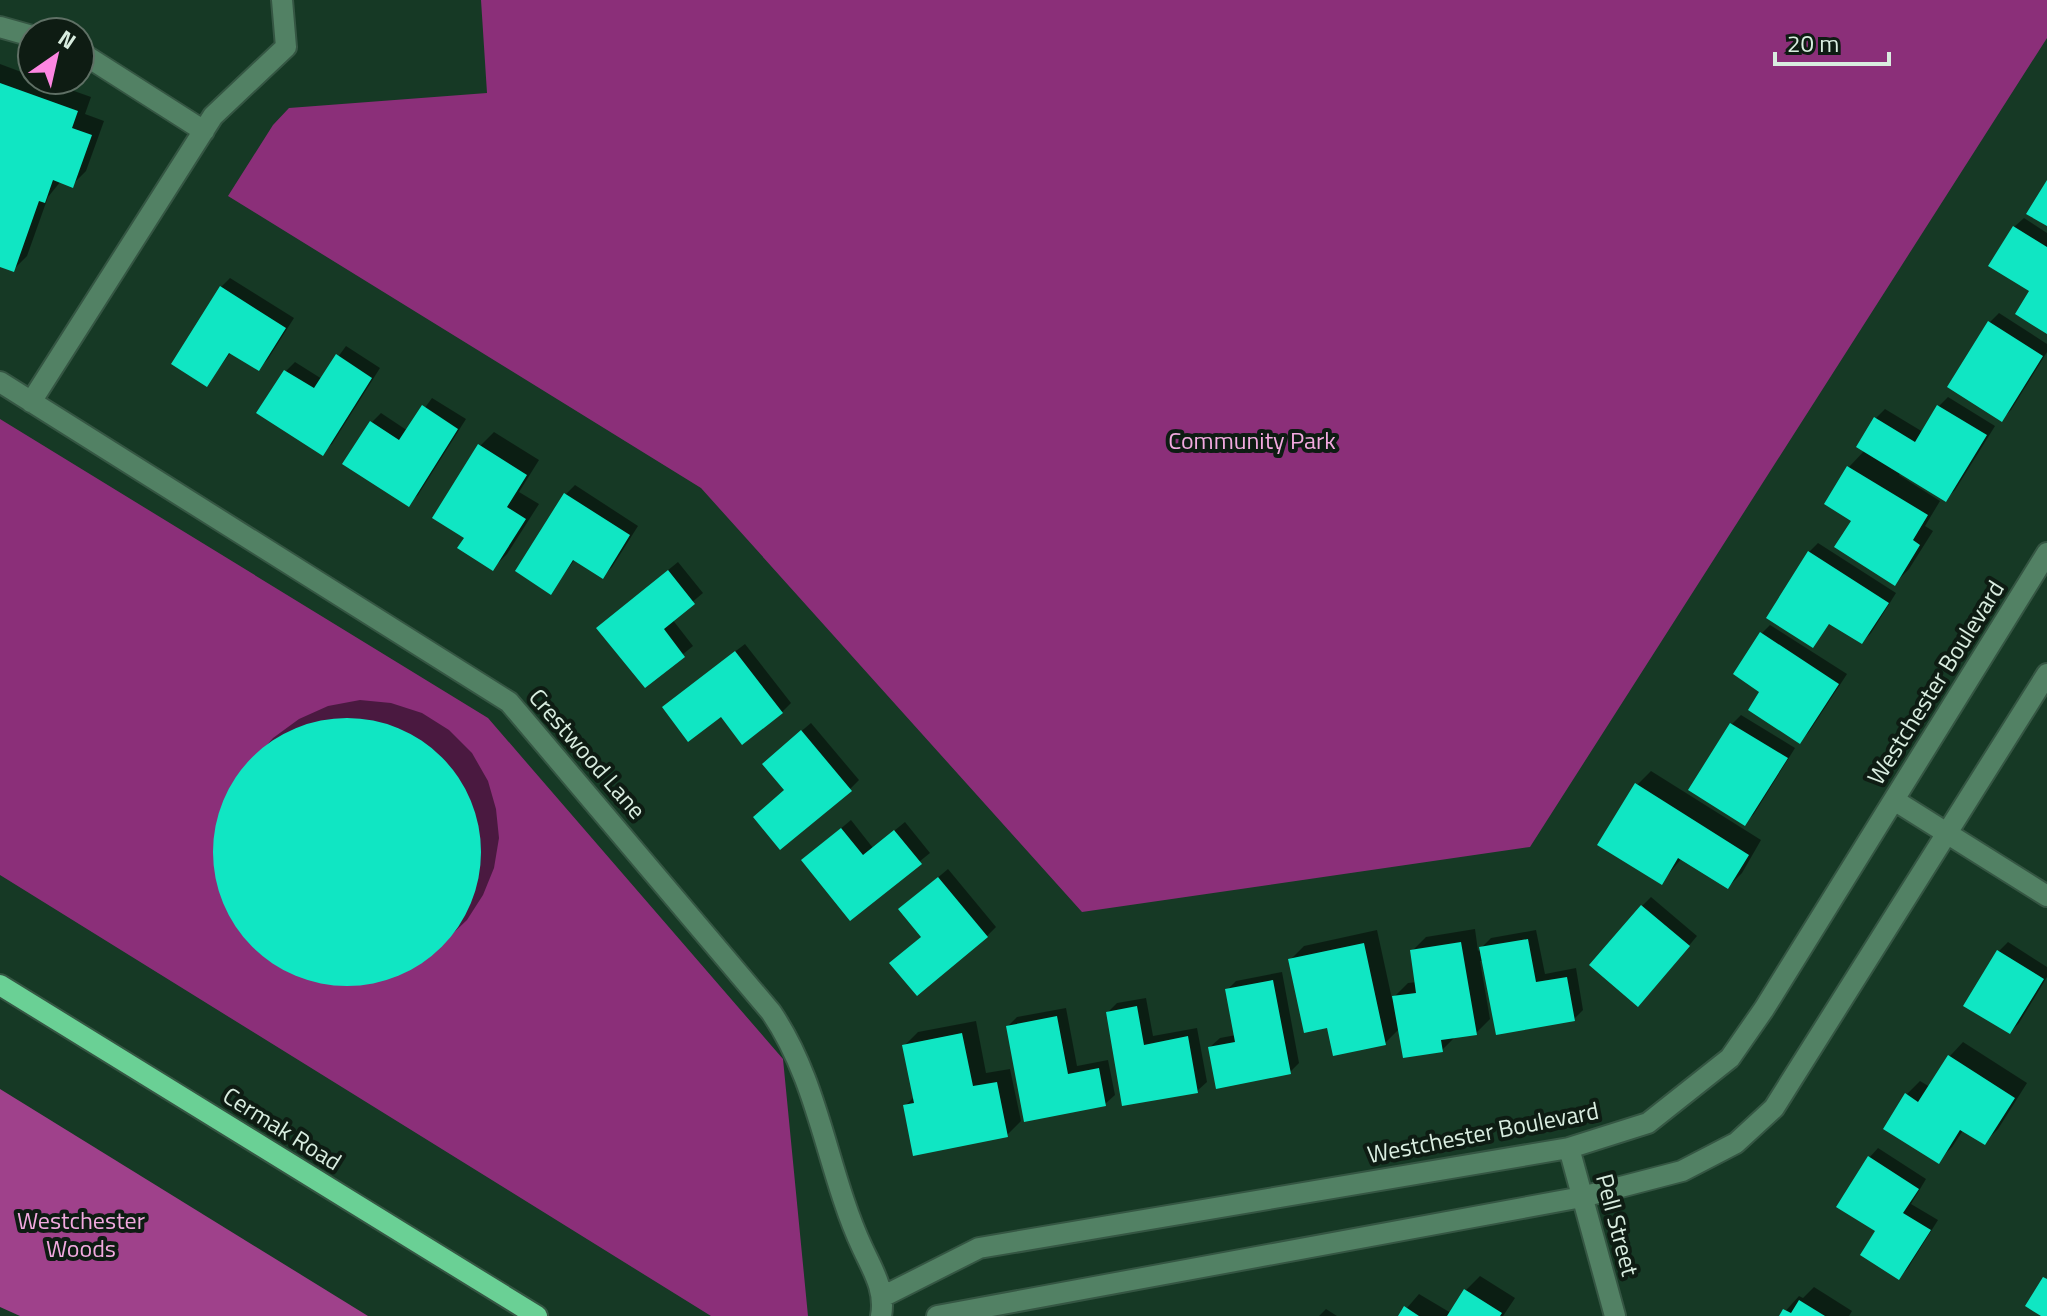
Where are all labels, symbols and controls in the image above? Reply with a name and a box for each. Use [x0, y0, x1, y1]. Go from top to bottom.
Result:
north arrow [16, 16, 96, 96]
scale bar [1775, 16, 1889, 66]
text: N [51, 21, 83, 58]
text: 20 m [1787, 25, 1839, 61]
park label: Community Park [1168, 422, 1336, 458]
street label: Westchester Boulevard [1858, 573, 2013, 792]
street label: Crestwood Lane [521, 680, 655, 827]
street label: Cermak Road [216, 1077, 349, 1179]
street label: Westchester Boulevard [1364, 1092, 1602, 1172]
street label: Pell Street [1587, 1170, 1649, 1280]
park label: Westchester Woods [17, 1202, 145, 1266]

